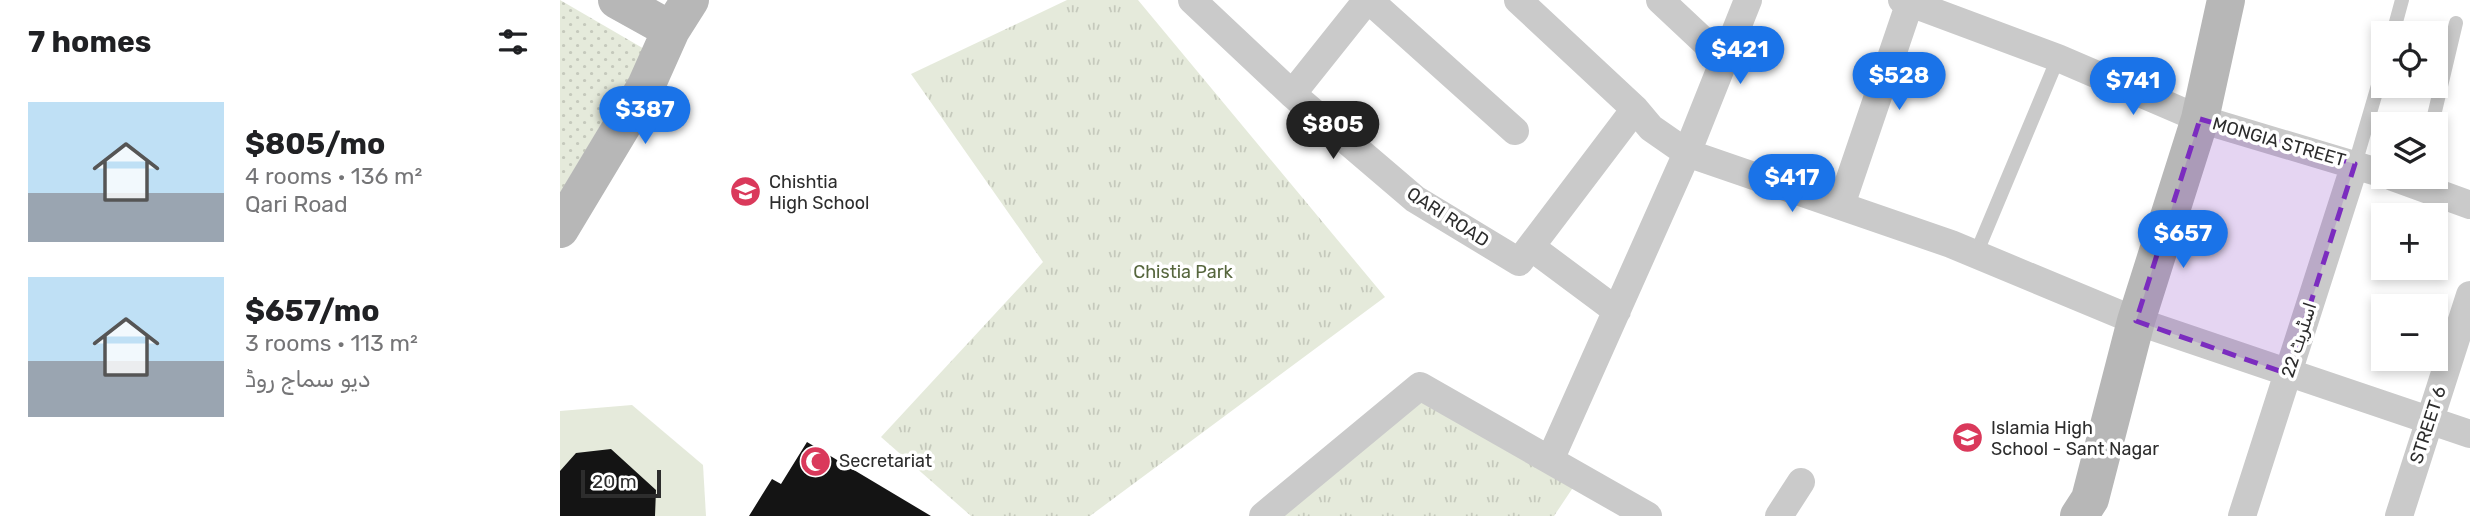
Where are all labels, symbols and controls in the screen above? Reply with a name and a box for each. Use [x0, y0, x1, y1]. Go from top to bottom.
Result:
map controls [2371, 21, 2448, 371]
button: locate [2371, 21, 2448, 98]
icon: filters [494, 23, 532, 61]
text: 7 homes [28, 24, 151, 60]
pin: $421 [1699, 27, 1781, 86]
text: $421 [1711, 35, 1769, 63]
pin: $528 [1858, 52, 1940, 112]
pin: $741 [2092, 58, 2174, 117]
text: $528 [1869, 61, 1929, 89]
text: $741 [2106, 66, 2160, 94]
pin: $387 [604, 86, 686, 146]
text: $387 [615, 95, 675, 123]
pin: $805 [1292, 102, 1374, 161]
text: $805 [1302, 110, 1364, 138]
street label: MONGIA STREET [2210, 112, 2348, 172]
button: layers [2371, 112, 2448, 189]
text: $805/mo [245, 126, 385, 162]
icon: home [84, 130, 168, 214]
pin: $417 [1751, 154, 1833, 214]
text: 4 rooms · 136 m² [245, 162, 422, 190]
text: $417 [1764, 163, 1820, 191]
place label: Chishtia High School [769, 171, 869, 214]
school or university icon: Chishtia High School [729, 175, 763, 209]
street label: QARI ROAD [1403, 182, 1493, 252]
text: Qari Road [245, 190, 348, 218]
button: + [2371, 203, 2448, 280]
pin: $657 [2142, 210, 2224, 270]
text: $657 [2154, 219, 2212, 247]
park label: Chistia Park [1133, 261, 1234, 283]
text: $657/mo [245, 293, 380, 329]
button: − [2371, 294, 2448, 371]
street label: اسٹریٹ 22 [2277, 300, 2321, 380]
icon: home [84, 305, 168, 389]
text: 3 rooms · 113 m² [245, 329, 418, 357]
text: دیو سماج روڈ [245, 365, 371, 393]
street label: STREET 6 [2405, 383, 2451, 467]
place label: Islamia High School - Sant Nagar [1991, 417, 2159, 460]
school or university icon: Islamia High School - Sant Nagar [1951, 421, 1985, 455]
mosque icon: Secretariat [799, 444, 833, 478]
place label: Secretariat [839, 450, 932, 472]
scale bar [581, 467, 662, 499]
text: 20 m [592, 470, 637, 493]

